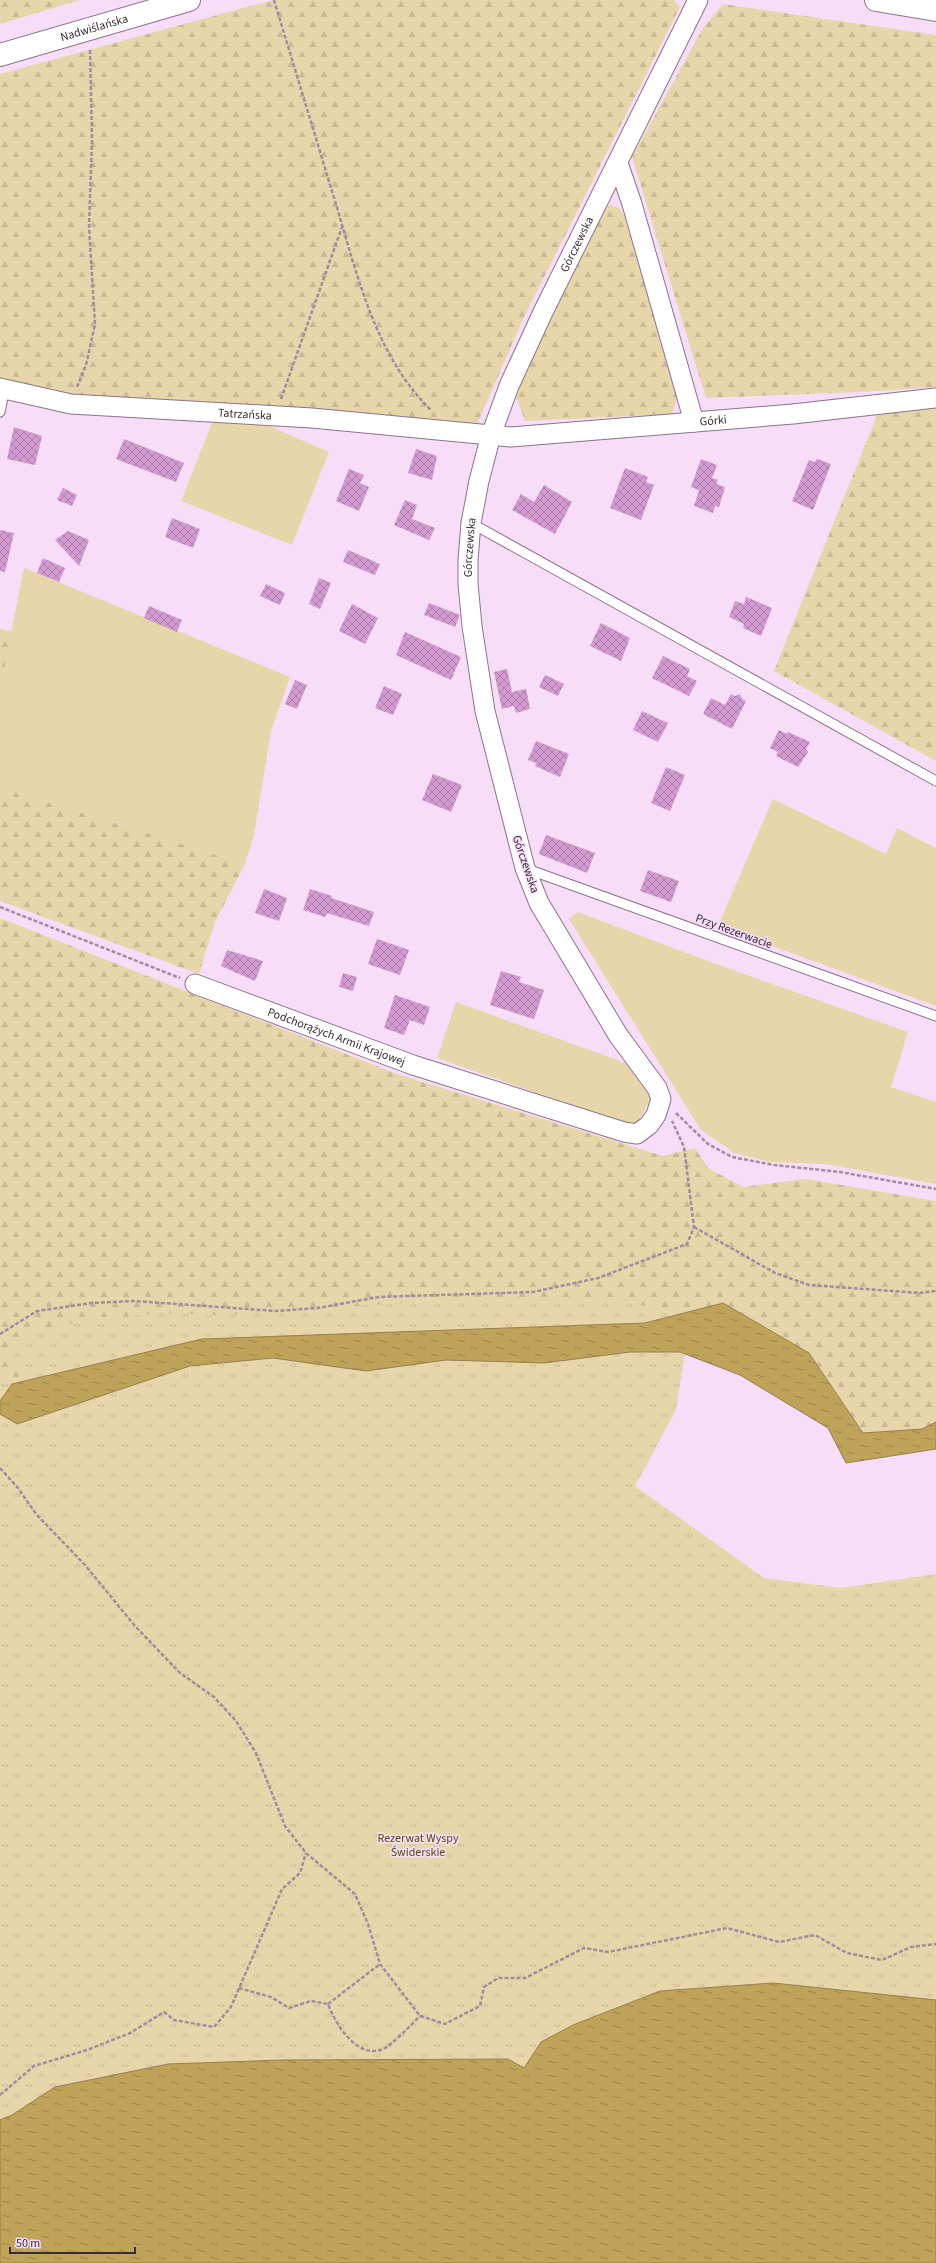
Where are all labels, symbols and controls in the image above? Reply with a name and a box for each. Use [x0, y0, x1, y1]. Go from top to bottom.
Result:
street label: Nadwiślańska [58, 10, 130, 46]
street label: Górczewska [556, 214, 598, 275]
street label: Tatrzańska [217, 405, 272, 425]
street label: Górki [699, 411, 727, 431]
street label: Górczewska [460, 516, 481, 577]
street label: Górczewska [508, 833, 543, 895]
street label: Przy Rezerwacie [693, 910, 775, 953]
street label: Podchorążych Armii Krajowej [265, 1004, 408, 1070]
park label: Rezerwat Wyspy Świderskie [377, 1830, 459, 1861]
scale bar [10, 2229, 135, 2255]
text: 50 m [16, 2235, 40, 2252]

